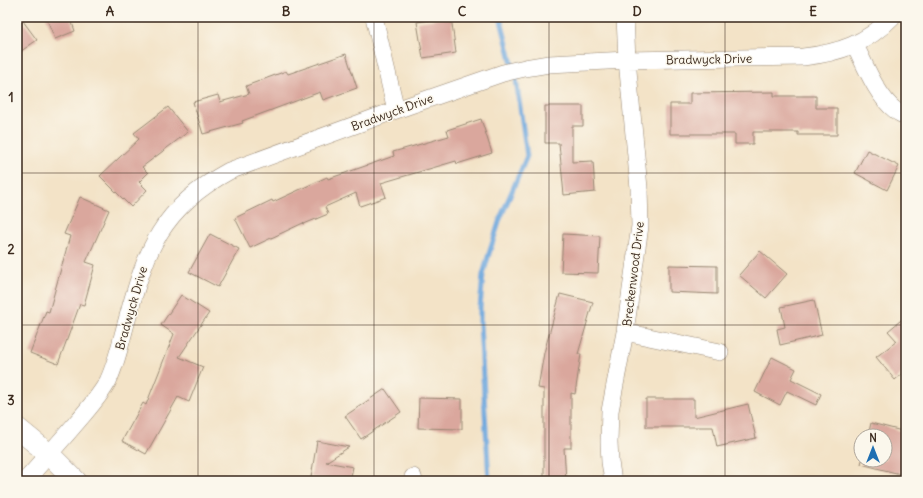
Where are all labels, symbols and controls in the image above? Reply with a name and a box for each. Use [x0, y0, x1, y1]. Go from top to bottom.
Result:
text: A [106, 3, 115, 20]
text: B [282, 3, 291, 20]
text: C [458, 3, 467, 20]
text: D [632, 3, 642, 20]
text: E [809, 3, 817, 20]
street label: Bradwyck Drive [666, 51, 752, 67]
text: 1 [8, 89, 14, 106]
street label: Bradwyck Drive [349, 90, 435, 134]
street label: Breckenwood Drive [619, 221, 647, 327]
text: 2 [7, 241, 15, 258]
street label: Bradwyck Drive [112, 265, 150, 351]
text: 3 [7, 392, 15, 409]
north arrow [853, 428, 893, 468]
text: N [869, 431, 877, 445]

